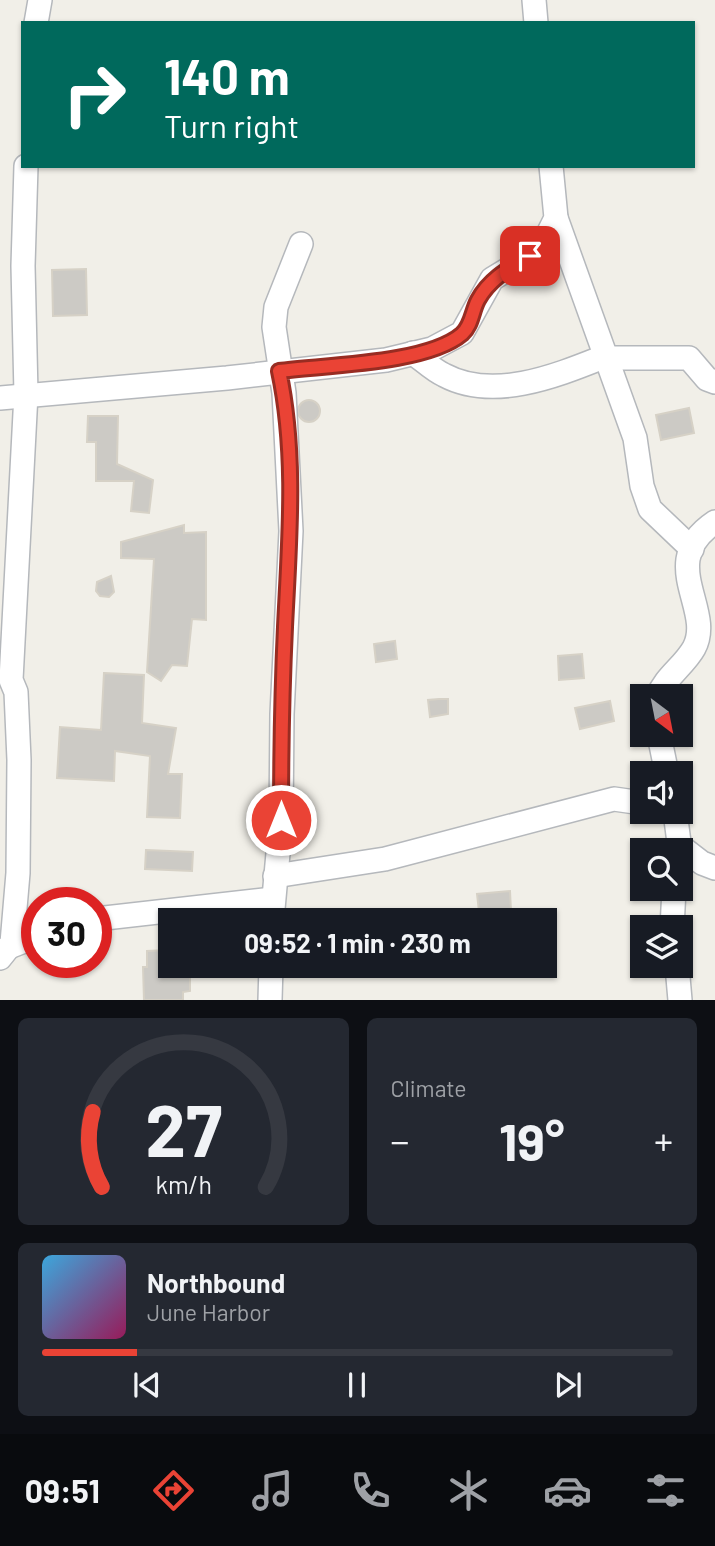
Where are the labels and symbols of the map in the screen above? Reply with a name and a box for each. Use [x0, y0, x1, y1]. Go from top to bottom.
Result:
pin [500, 226, 560, 286]
north arrow [630, 684, 693, 747]
position arrow [244, 783, 318, 857]
speed limit sign: 30 [21, 887, 112, 978]

